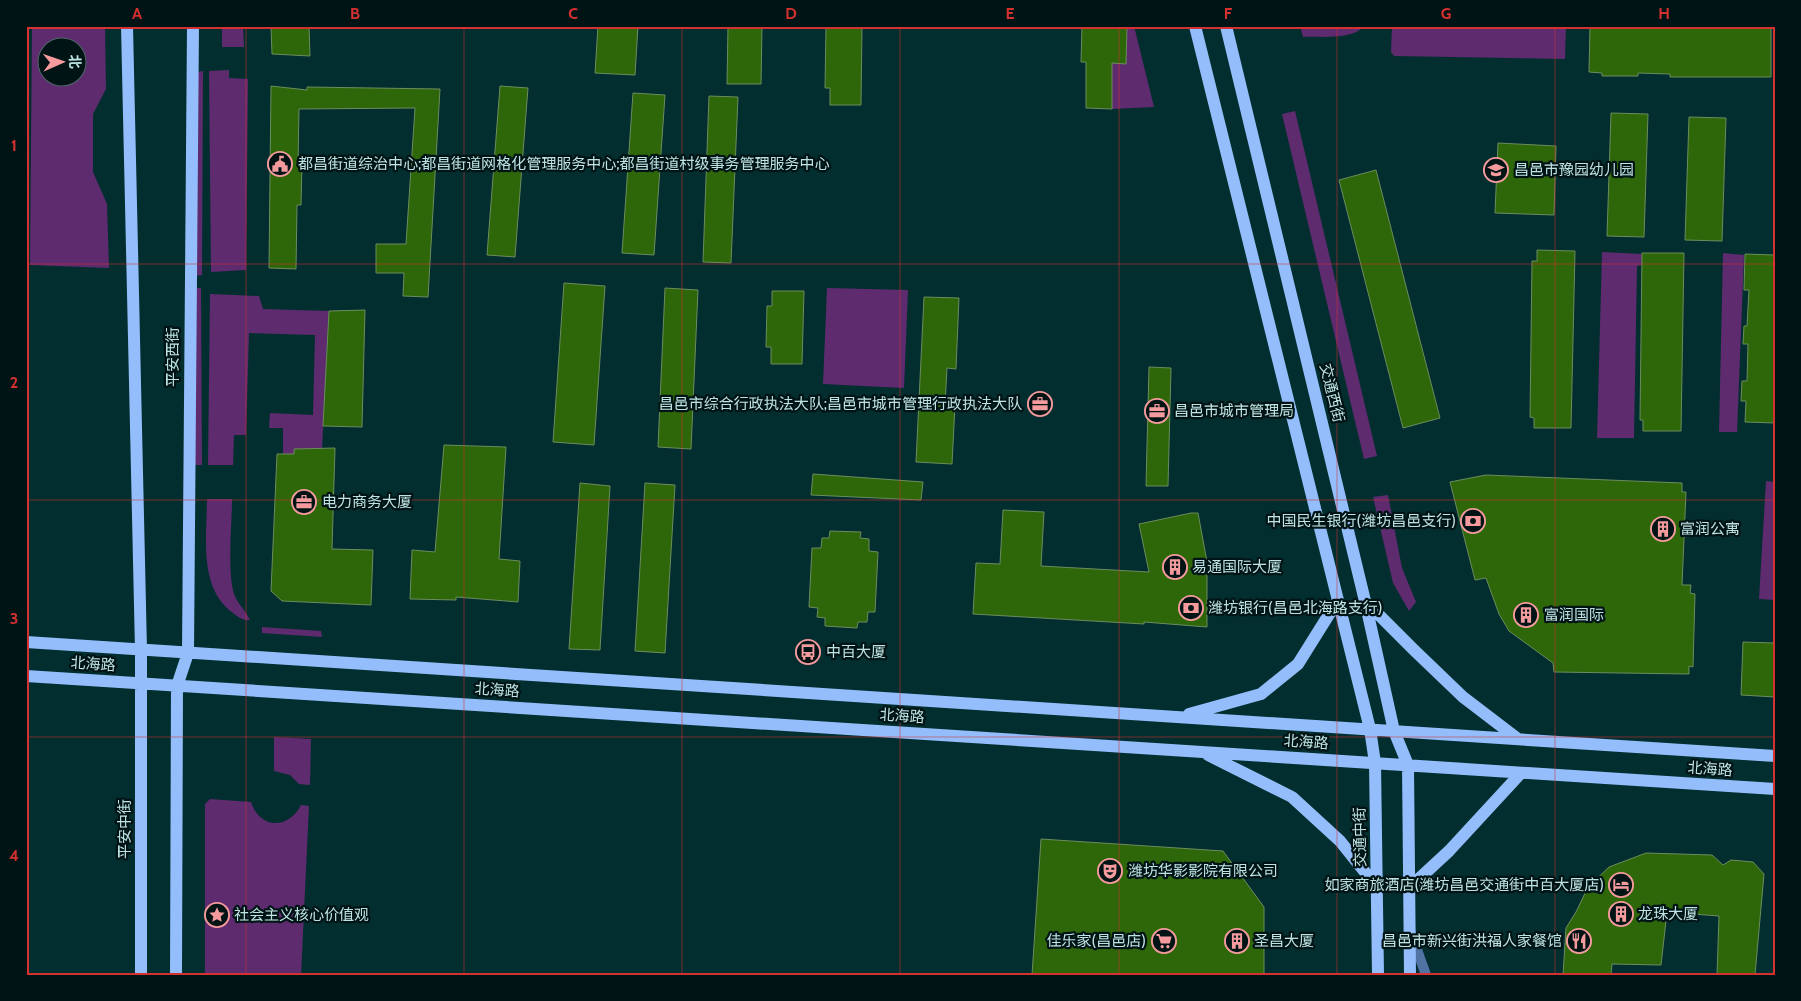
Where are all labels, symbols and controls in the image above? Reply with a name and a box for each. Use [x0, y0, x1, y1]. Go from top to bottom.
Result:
text: A [132, 4, 142, 23]
text: B [350, 4, 360, 23]
text: C [568, 4, 578, 23]
text: D [785, 4, 797, 23]
text: E [1005, 4, 1015, 23]
text: F [1224, 4, 1233, 23]
text: G [1441, 4, 1451, 23]
text: H [1658, 4, 1670, 23]
north arrow [38, 38, 88, 88]
text: 北 [66, 54, 84, 69]
text: 1 [11, 136, 17, 155]
public building icon: 都昌街道综治中心;都昌街道网格化管理服务中心;都昌街道村级事务管理服务中心 [267, 151, 293, 177]
place label: 都昌街道综治中心;都昌街道网格化管理服务中心;都昌街道村级事务管理服务中心 [298, 155, 829, 173]
school or university icon: 昌邑市豫园幼儿园 [1483, 157, 1509, 183]
place label: 昌邑市豫园幼儿园 [1514, 161, 1634, 179]
street label: 平安西街 [164, 327, 182, 387]
street label: 交通西街 [1316, 362, 1348, 424]
text: 2 [10, 373, 18, 392]
office icon: 昌邑市综合行政执法大队;昌邑市城市管理行政执法大队 [1027, 391, 1053, 417]
place label: 昌邑市综合行政执法大队;昌邑市城市管理行政执法大队 [659, 395, 1022, 413]
office icon: 昌邑市城市管理局 [1144, 398, 1170, 424]
place label: 昌邑市城市管理局 [1174, 402, 1294, 420]
office icon: 电力商务大厦 [291, 489, 317, 515]
place label: 电力商务大厦 [322, 493, 412, 511]
bank icon: 中国民生银行(潍坊昌邑支行) [1460, 508, 1486, 534]
place label: 中国民生银行(潍坊昌邑支行) [1267, 512, 1456, 530]
building icon: 富润公寓 [1650, 516, 1676, 542]
place label: 富润公寓 [1680, 520, 1740, 538]
building icon: 易通国际大厦 [1162, 554, 1188, 580]
place label: 易通国际大厦 [1192, 558, 1282, 576]
bank icon: 潍坊银行(昌邑北海路支行) [1178, 595, 1204, 621]
place label: 潍坊银行(昌邑北海路支行) [1208, 599, 1382, 617]
building icon: 富润国际 [1513, 602, 1539, 628]
place label: 富润国际 [1544, 606, 1604, 624]
text: 3 [10, 609, 18, 628]
bus stop icon: 中百大厦 [795, 639, 821, 665]
place label: 中百大厦 [826, 643, 886, 661]
street label: 北海路 [70, 653, 116, 675]
street label: 北海路 [474, 679, 520, 701]
street label: 北海路 [879, 705, 925, 727]
street label: 北海路 [1283, 731, 1329, 753]
street label: 北海路 [1687, 758, 1733, 780]
street label: 平安中街 [116, 799, 134, 859]
street label: 交通中街 [1350, 807, 1370, 867]
text: 4 [9, 846, 19, 865]
theatre icon: 潍坊华影影院有限公司 [1097, 858, 1123, 884]
place label: 潍坊华影影院有限公司 [1128, 862, 1278, 880]
hotel icon: 如家商旅酒店(潍坊昌邑交通街中百大厦店) [1608, 872, 1634, 898]
place label: 如家商旅酒店(潍坊昌邑交通街中百大厦店) [1325, 876, 1604, 894]
building icon: 龙珠大厦 [1608, 901, 1634, 927]
place icon: 社会主义核心价值观 [204, 902, 230, 928]
place label: 龙珠大厦 [1638, 905, 1698, 923]
place label: 社会主义核心价值观 [234, 906, 369, 924]
supermarket icon: 佳乐家(昌邑店) [1151, 928, 1177, 954]
building icon: 圣昌大厦 [1224, 928, 1250, 954]
restaurant icon: 昌邑市新兴街洪福人家餐馆 [1566, 928, 1592, 954]
place label: 佳乐家(昌邑店) [1047, 932, 1146, 950]
place label: 圣昌大厦 [1254, 932, 1314, 950]
place label: 昌邑市新兴街洪福人家餐馆 [1382, 932, 1562, 950]

